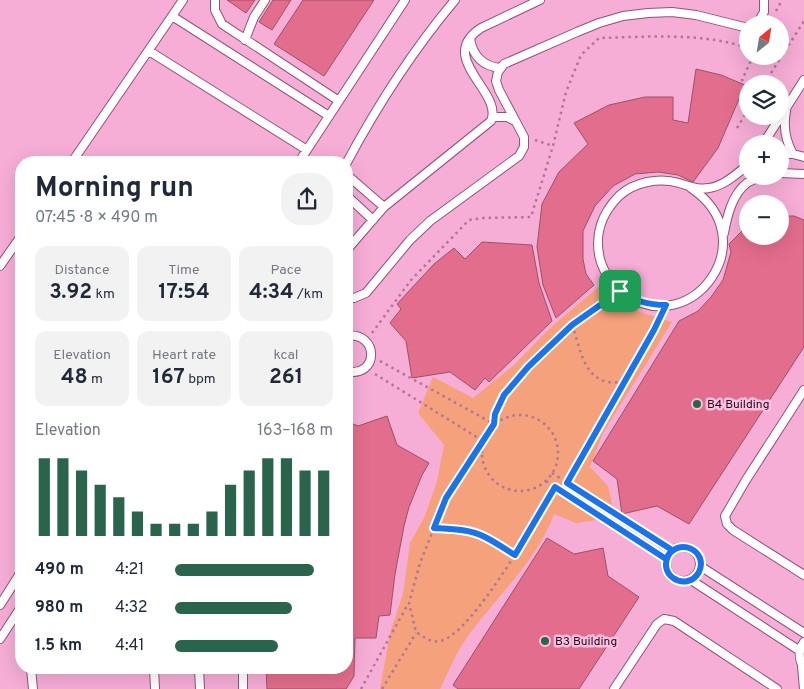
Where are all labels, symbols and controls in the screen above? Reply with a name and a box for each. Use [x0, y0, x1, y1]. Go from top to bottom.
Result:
north arrow [739, 15, 789, 65]
map controls [739, 15, 789, 245]
button: layers [739, 75, 789, 125]
button: + [739, 135, 789, 185]
text: Morning run [35, 171, 194, 207]
button: share [281, 173, 333, 225]
button: − [739, 195, 789, 245]
text: 07:45 · 8 × 490 m [35, 208, 158, 228]
text: Distance [55, 262, 109, 279]
text: Time [168, 262, 200, 279]
text: Pace [271, 262, 301, 279]
pin [599, 270, 641, 312]
icon: arrive [606, 277, 634, 305]
text: 3.92 [49, 279, 92, 306]
text: 17:54 [158, 279, 210, 306]
text: 4:34 [249, 279, 294, 306]
text: km [92, 286, 115, 303]
text: /km [294, 286, 323, 303]
text: Elevation [53, 347, 111, 364]
text: Heart rate [152, 347, 216, 364]
text: kcal [274, 347, 298, 364]
text: 48 [61, 364, 88, 391]
text: 167 [152, 364, 185, 391]
text: 261 [269, 364, 303, 391]
text: m [88, 371, 103, 388]
text: bpm [185, 371, 216, 388]
place label: B4 Building [707, 397, 769, 413]
marker: B4 Building [691, 398, 703, 410]
text: Elevation [35, 421, 101, 441]
text: 163–168 m [257, 421, 333, 441]
text: 490 m [35, 560, 84, 580]
text: 4:21 [115, 560, 144, 580]
text: 980 m [35, 598, 83, 618]
text: 4:32 [115, 598, 148, 618]
place label: B3 Building [555, 634, 617, 650]
marker: B3 Building [539, 635, 551, 647]
text: 1.5 km [35, 636, 82, 656]
text: 4:41 [115, 636, 144, 656]

